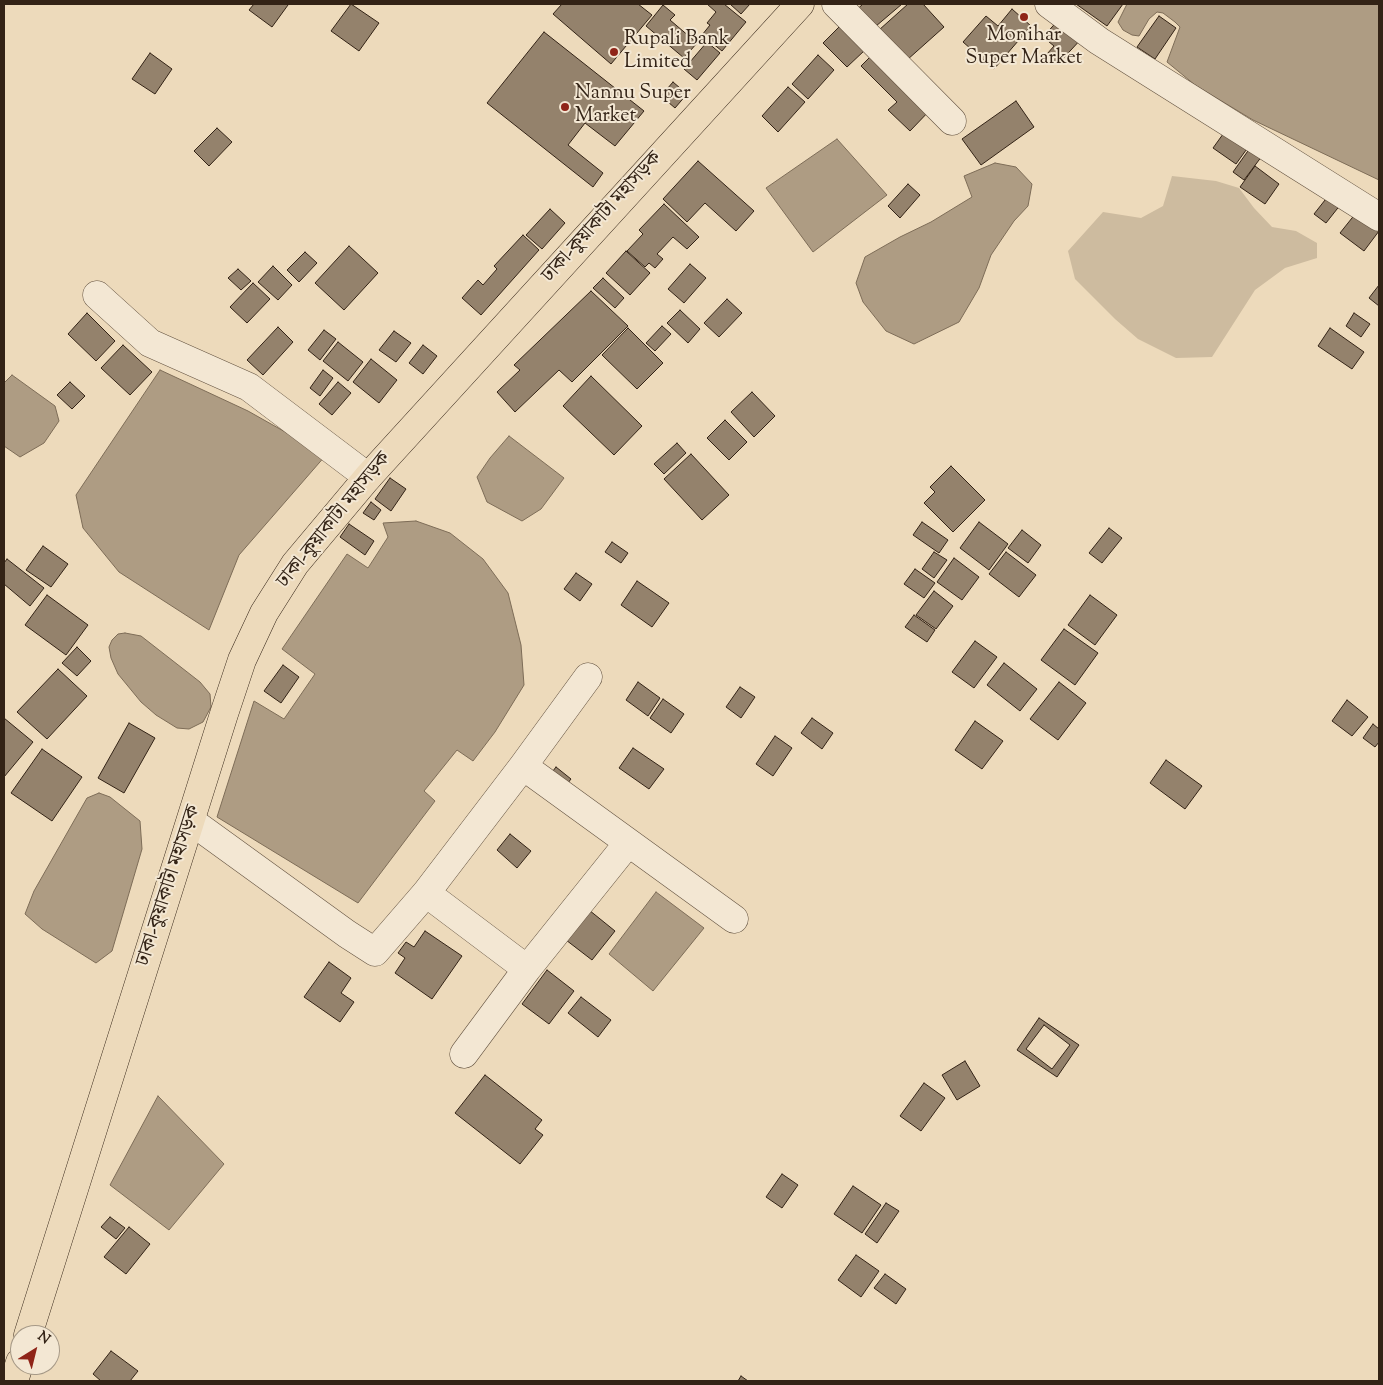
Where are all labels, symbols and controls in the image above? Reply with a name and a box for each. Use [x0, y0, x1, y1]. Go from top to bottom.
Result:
marker: Monihar Super Market [1018, 11, 1030, 23]
place label: Monihar Super Market [966, 25, 1082, 72]
place label: Rupali Bank Limited [624, 29, 730, 76]
marker: Rupali Bank Limited [608, 46, 620, 58]
place label: Nannu Super Market [575, 83, 691, 130]
marker: Nannu Super Market [559, 101, 571, 113]
street label: ঢাকা-কুয়াকাটা মহাসড়ক [538, 148, 668, 288]
street label: ঢাকা-কুয়াকাটা মহাসড়ক [273, 448, 397, 594]
street label: ঢাকা-কুয়াকাটা মহাসড়ক [133, 803, 207, 969]
north arrow [10, 1325, 60, 1375]
text: N [33, 1327, 54, 1350]

